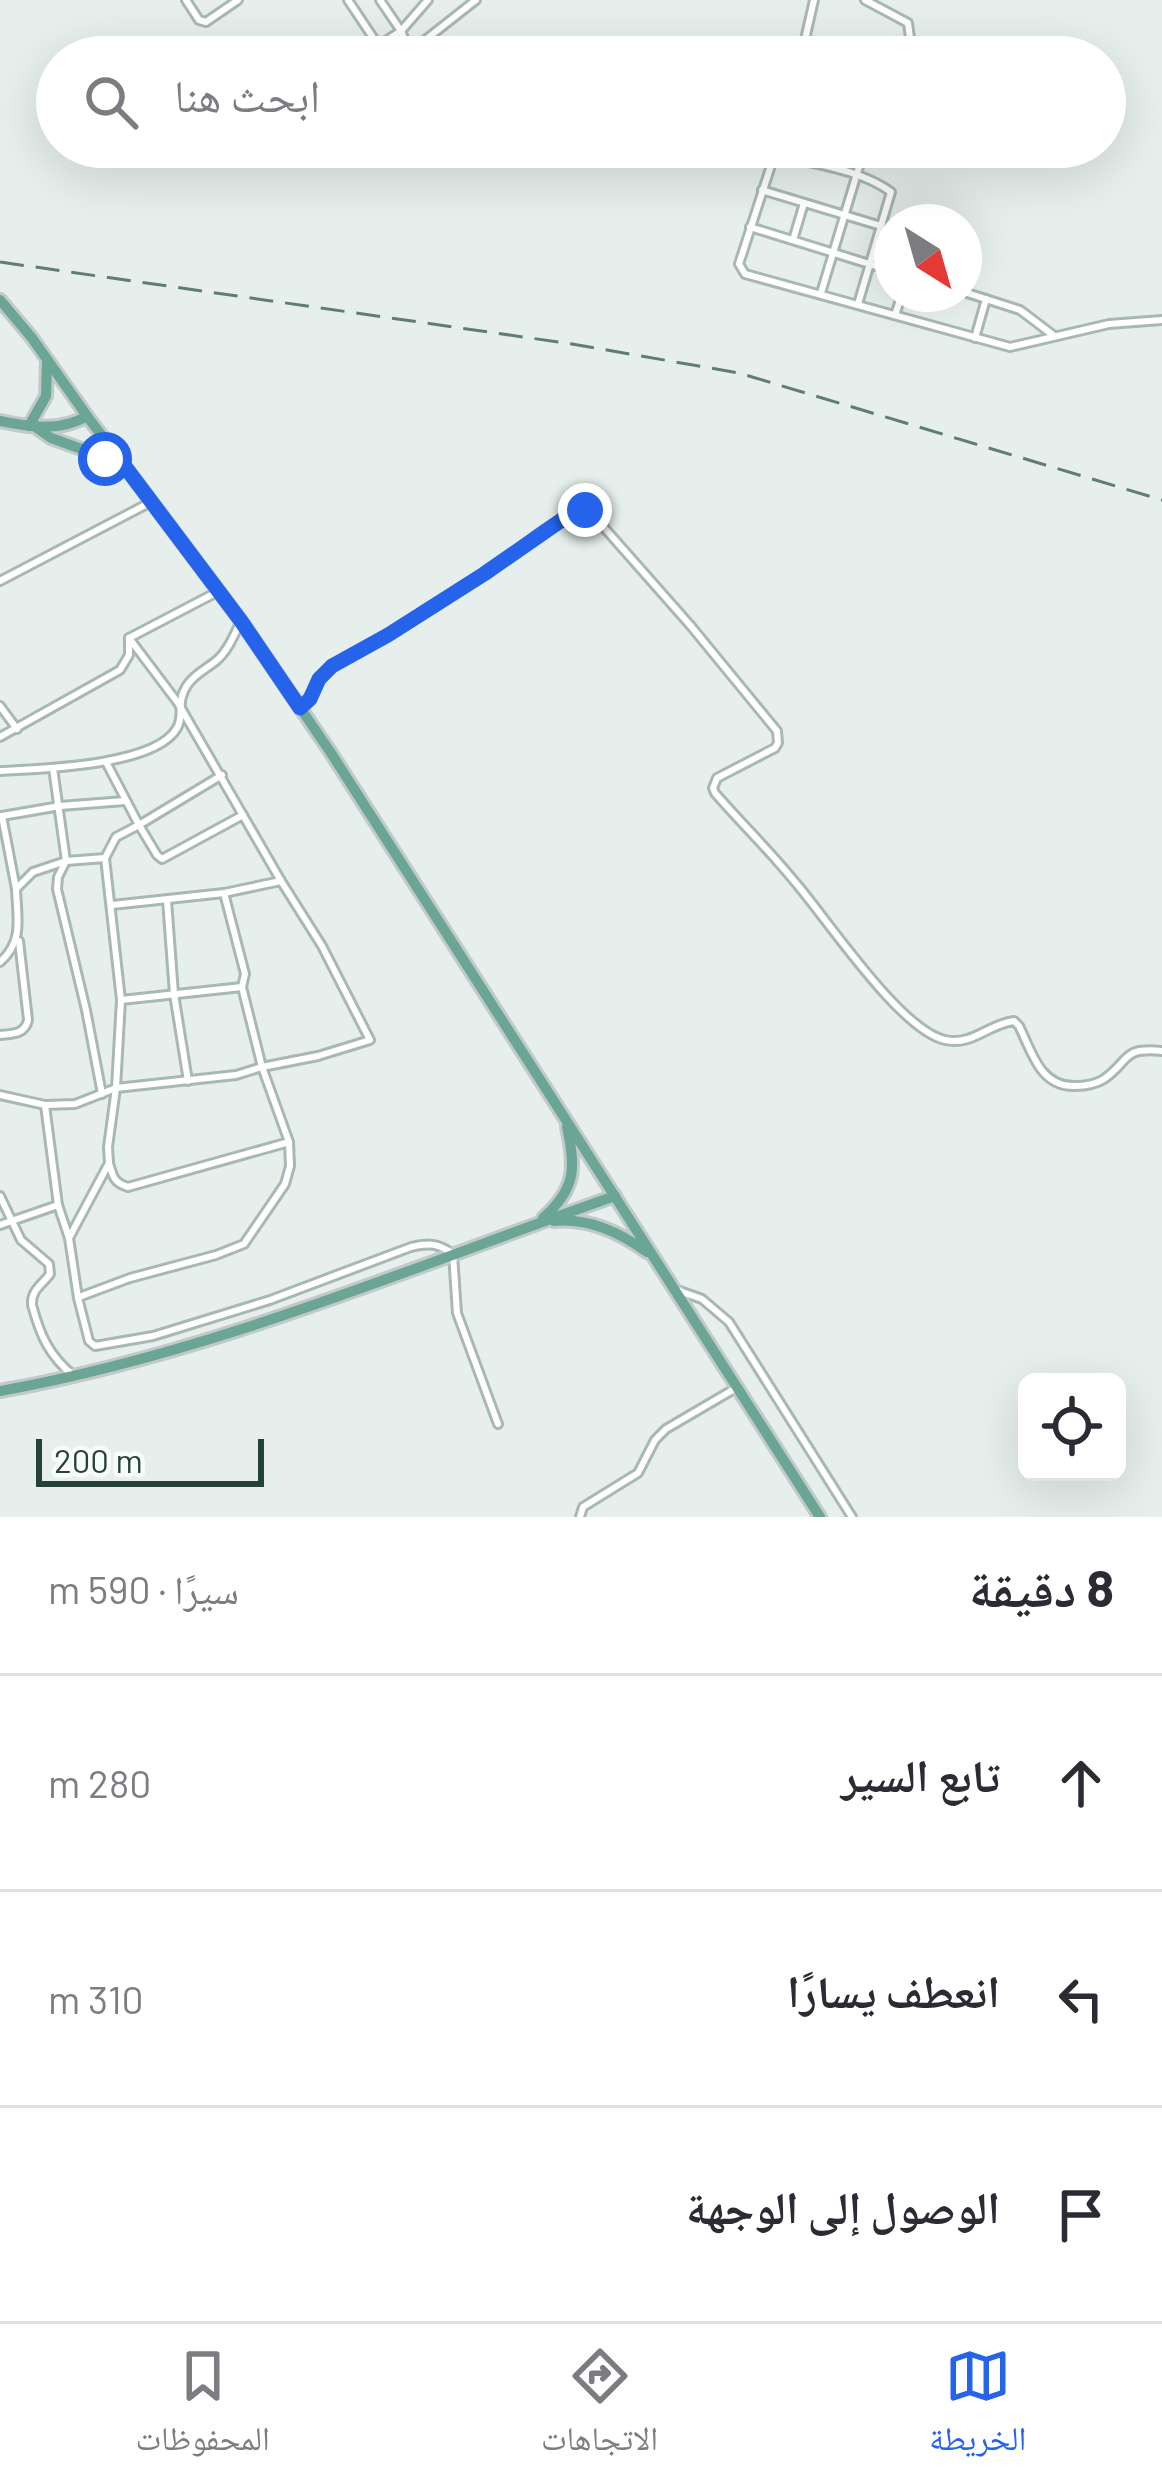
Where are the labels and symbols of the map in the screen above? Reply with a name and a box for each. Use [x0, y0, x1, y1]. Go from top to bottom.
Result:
north arrow [874, 204, 982, 312]
route start [78, 432, 132, 486]
route end [558, 483, 612, 537]
scale bar [36, 1433, 264, 1486]

